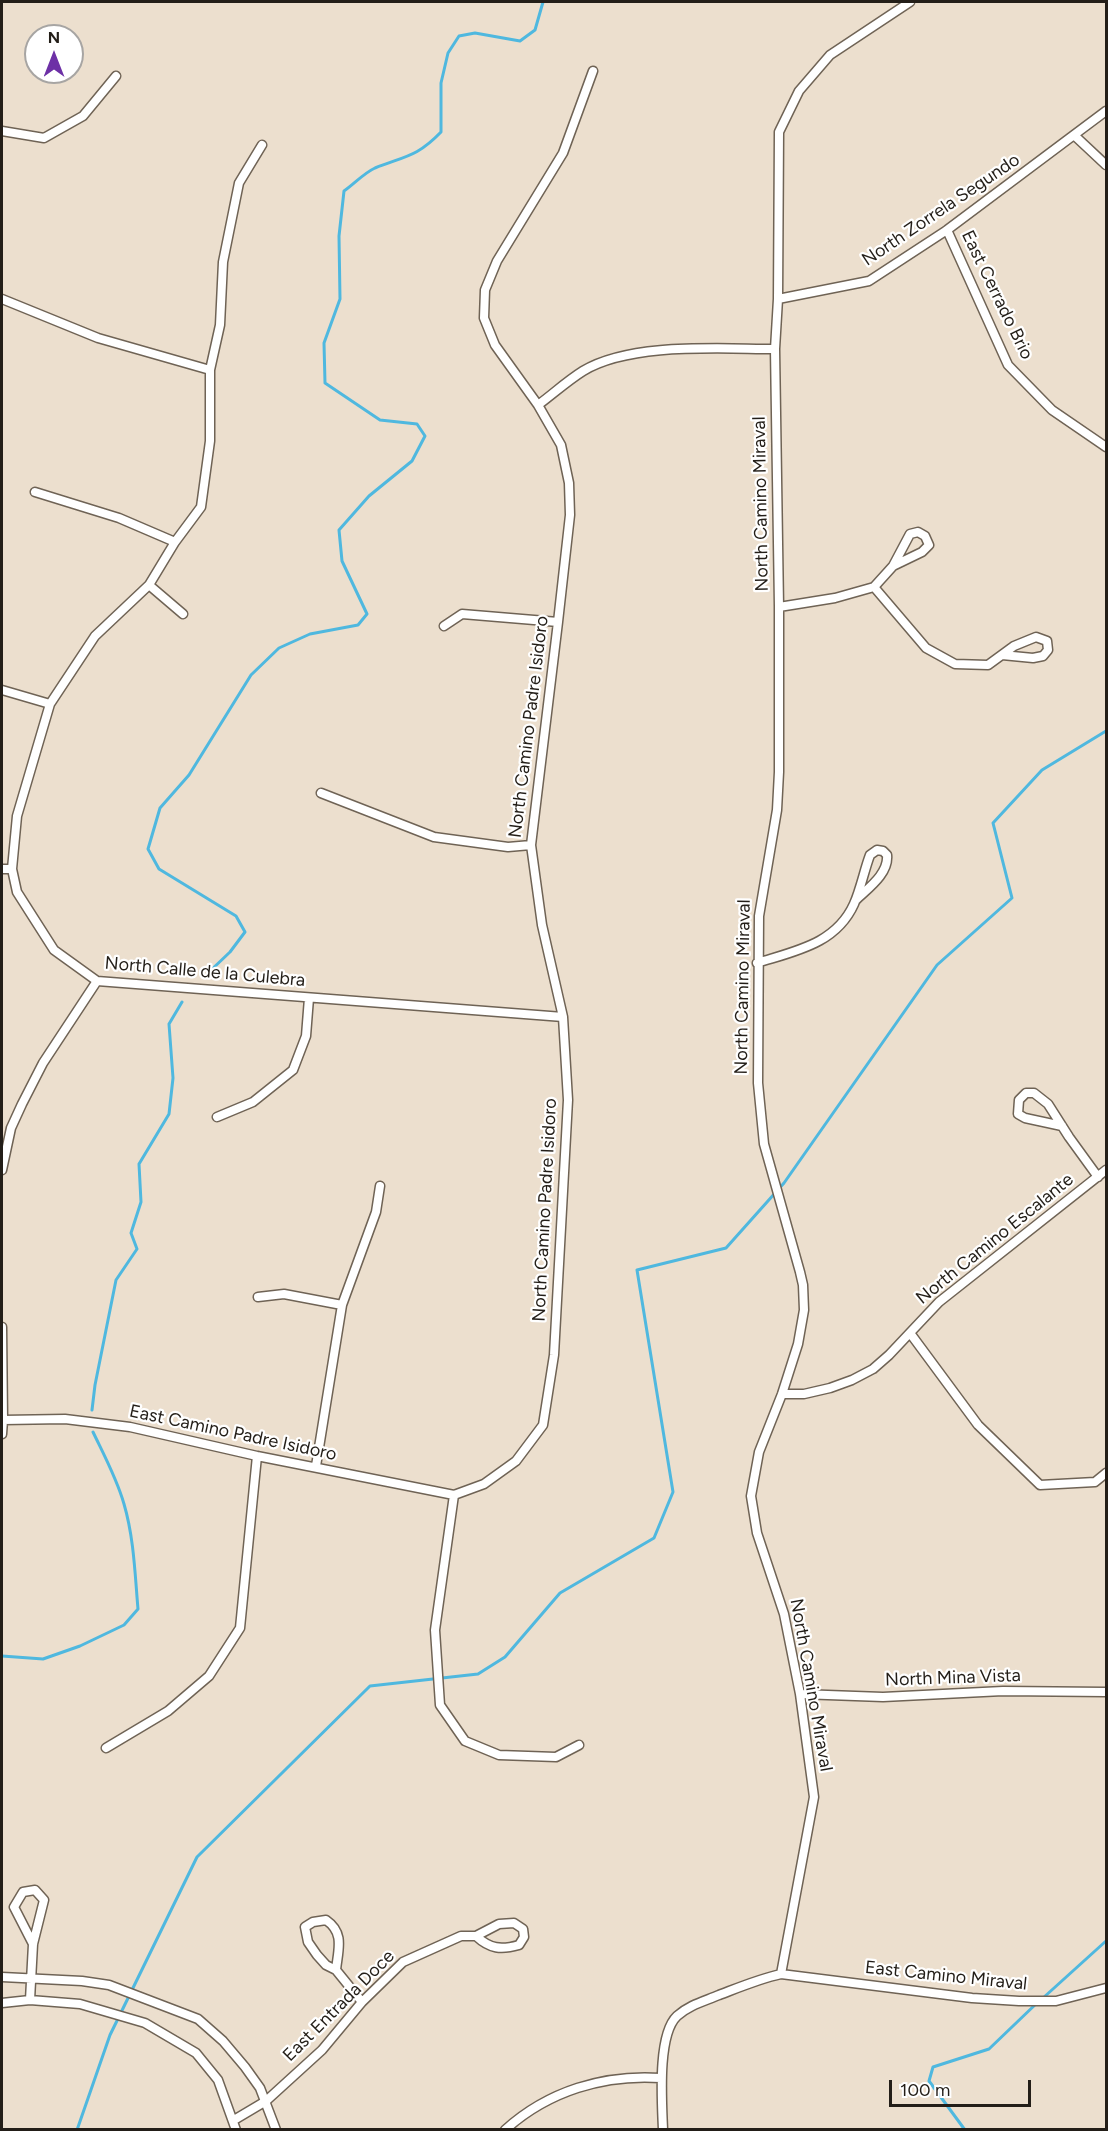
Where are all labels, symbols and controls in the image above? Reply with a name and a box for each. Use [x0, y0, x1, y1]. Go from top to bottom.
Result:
north arrow [24, 24, 84, 84]
text: N [48, 28, 60, 47]
street label: North Zorrela Segundo [858, 149, 1024, 271]
street label: East Cerrado Brio [956, 227, 1038, 363]
street label: North Camino Miraval [749, 416, 773, 592]
street label: North Camino Padre Isidoro [505, 615, 553, 839]
street label: North Camino Miraval [731, 899, 755, 1075]
street label: North Calle de la Culebra [104, 952, 306, 992]
street label: North Camino Padre Isidoro [528, 1098, 562, 1322]
street label: North Camino Escalante [912, 1169, 1078, 1309]
street label: East Camino Padre Isidoro [127, 1400, 339, 1466]
street label: North Camino Miraval [785, 1597, 837, 1773]
street label: North Mina Vista [885, 1665, 1021, 1691]
street label: East Entrada Doce [279, 1946, 399, 2066]
street label: East Camino Miraval [864, 1957, 1028, 1995]
scale bar [892, 2068, 1034, 2106]
text: 100 m [900, 2079, 950, 2101]

